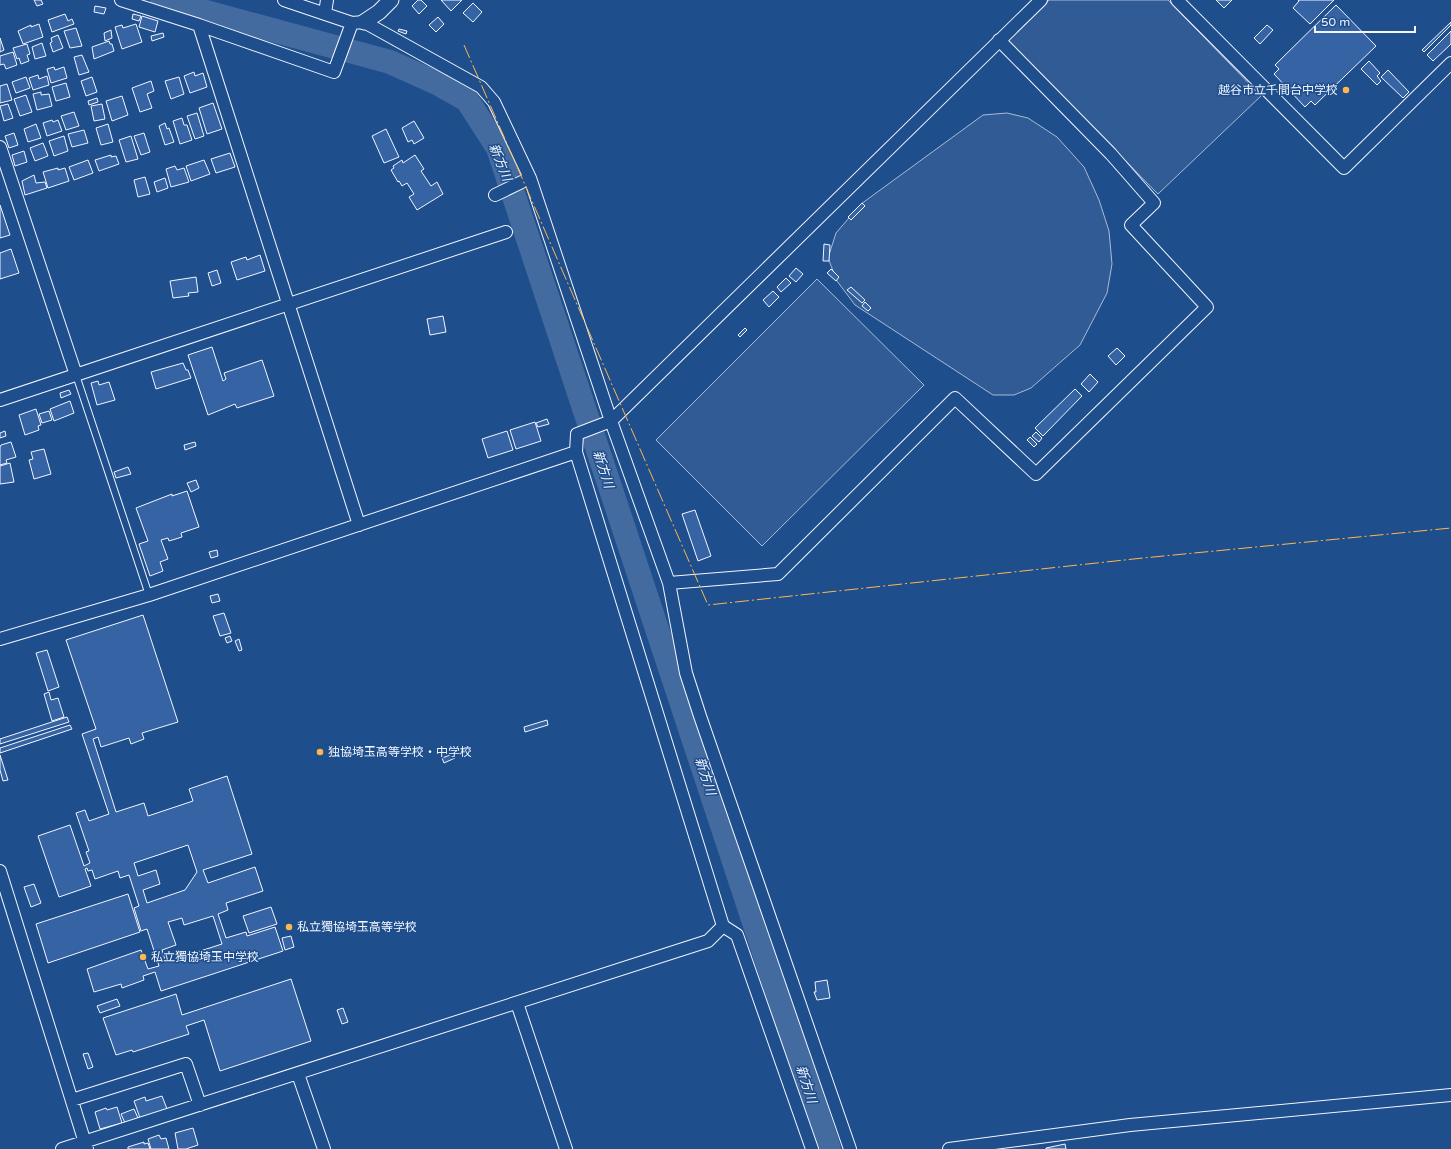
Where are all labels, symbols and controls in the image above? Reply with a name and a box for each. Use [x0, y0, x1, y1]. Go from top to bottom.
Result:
scale bar [1315, 8, 1415, 34]
text: 50 m [1321, 15, 1350, 29]
place label: 越谷市立千間台中学校 [1218, 83, 1338, 97]
marker: 越谷市立千間台中学校 [1341, 85, 1351, 95]
water label: 新方川 [485, 141, 516, 185]
water label: 新方川 [589, 448, 617, 492]
place label: 独協埼玉高等学校・中学校 [328, 745, 472, 759]
marker: 独協埼玉高等学校・中学校 [315, 747, 325, 757]
water label: 新方川 [691, 755, 719, 799]
place label: 私立獨協埼玉高等学校 [297, 920, 417, 934]
marker: 私立獨協埼玉高等学校 [284, 922, 294, 932]
place label: 私立獨協埼玉中学校 [151, 950, 259, 964]
marker: 私立獨協埼玉中学校 [138, 952, 148, 962]
water label: 新方川 [792, 1063, 820, 1107]

